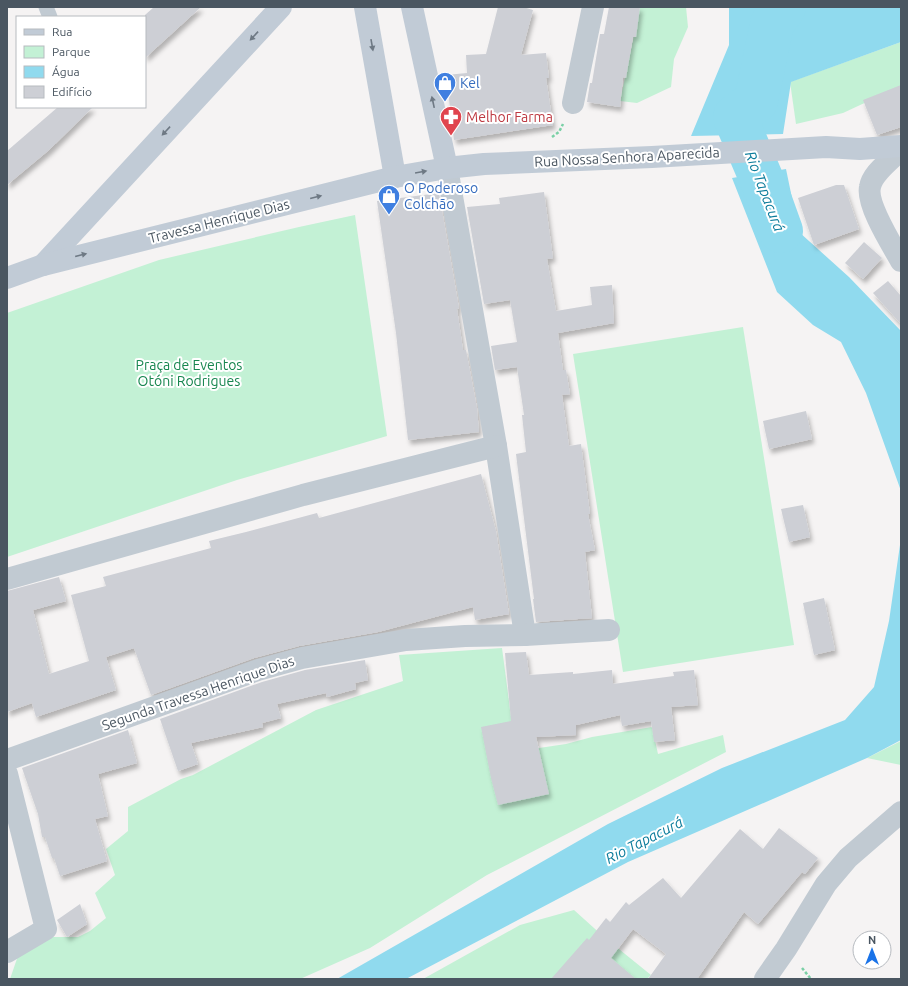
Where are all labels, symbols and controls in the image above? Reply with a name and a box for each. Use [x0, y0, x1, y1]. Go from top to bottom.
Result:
legend [16, 16, 146, 108]
text: Rua [52, 25, 73, 38]
one-way arrow [250, 31, 259, 41]
one-way arrow [369, 39, 375, 52]
text: Parque [52, 45, 90, 58]
text: Água [52, 65, 80, 78]
shop icon: Kel [432, 70, 458, 103]
place label: Kel [460, 75, 480, 91]
text: Edifício [52, 85, 92, 98]
one-way arrow [429, 96, 435, 109]
pharmacy icon: Melhor Farma [438, 104, 464, 137]
place label: Melhor Farma [466, 109, 553, 125]
one-way arrow [161, 126, 171, 136]
street label: Rua Nossa Senhora Aparecida [534, 144, 720, 170]
water label: Rio Tapacurá [742, 148, 788, 234]
one-way arrow [415, 169, 427, 175]
place label: O Poderoso Colchão [404, 180, 478, 212]
shop icon: O Poderoso Colchão [376, 183, 402, 216]
one-way arrow [309, 193, 322, 199]
street label: Travessa Henrique Dias [147, 196, 291, 246]
one-way arrow [75, 252, 87, 258]
park label: Praça de Eventos Otóni Rodrigues [136, 357, 242, 389]
street label: Segunda Travessa Henrique Dias [100, 652, 296, 734]
water label: Rio Tapacurá [602, 813, 686, 867]
north arrow [852, 930, 892, 970]
text: N [868, 934, 876, 946]

